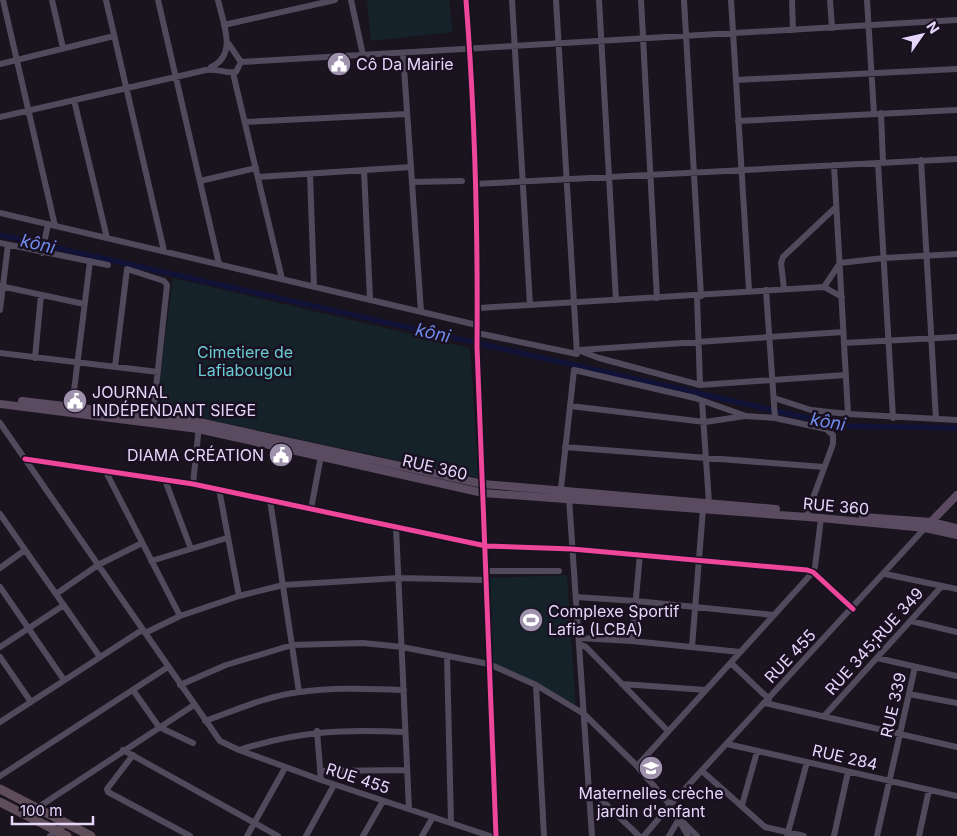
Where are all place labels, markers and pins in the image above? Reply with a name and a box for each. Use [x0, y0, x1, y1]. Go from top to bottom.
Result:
public building icon: Cô Da Mairie [326, 51, 352, 77]
place label: Cô Da Mairie [356, 54, 454, 74]
place label: JOURNAL INDÉPENDANT SIEGE [92, 382, 256, 420]
public building icon: JOURNAL INDÉPENDANT SIEGE [62, 388, 88, 414]
public building icon: DIAMA CRÉATION [268, 442, 294, 468]
place label: DIAMA CRÉATION [127, 445, 264, 465]
place label: Complexe Sportif Lafia (LCBA) [548, 601, 679, 639]
sports icon: Complexe Sportif Lafia (LCBA) [518, 607, 544, 633]
school or university icon: Maternelles crèche jardin d'enfant [638, 755, 664, 781]
place label: Maternelles crèche jardin d'enfant [578, 783, 724, 821]

